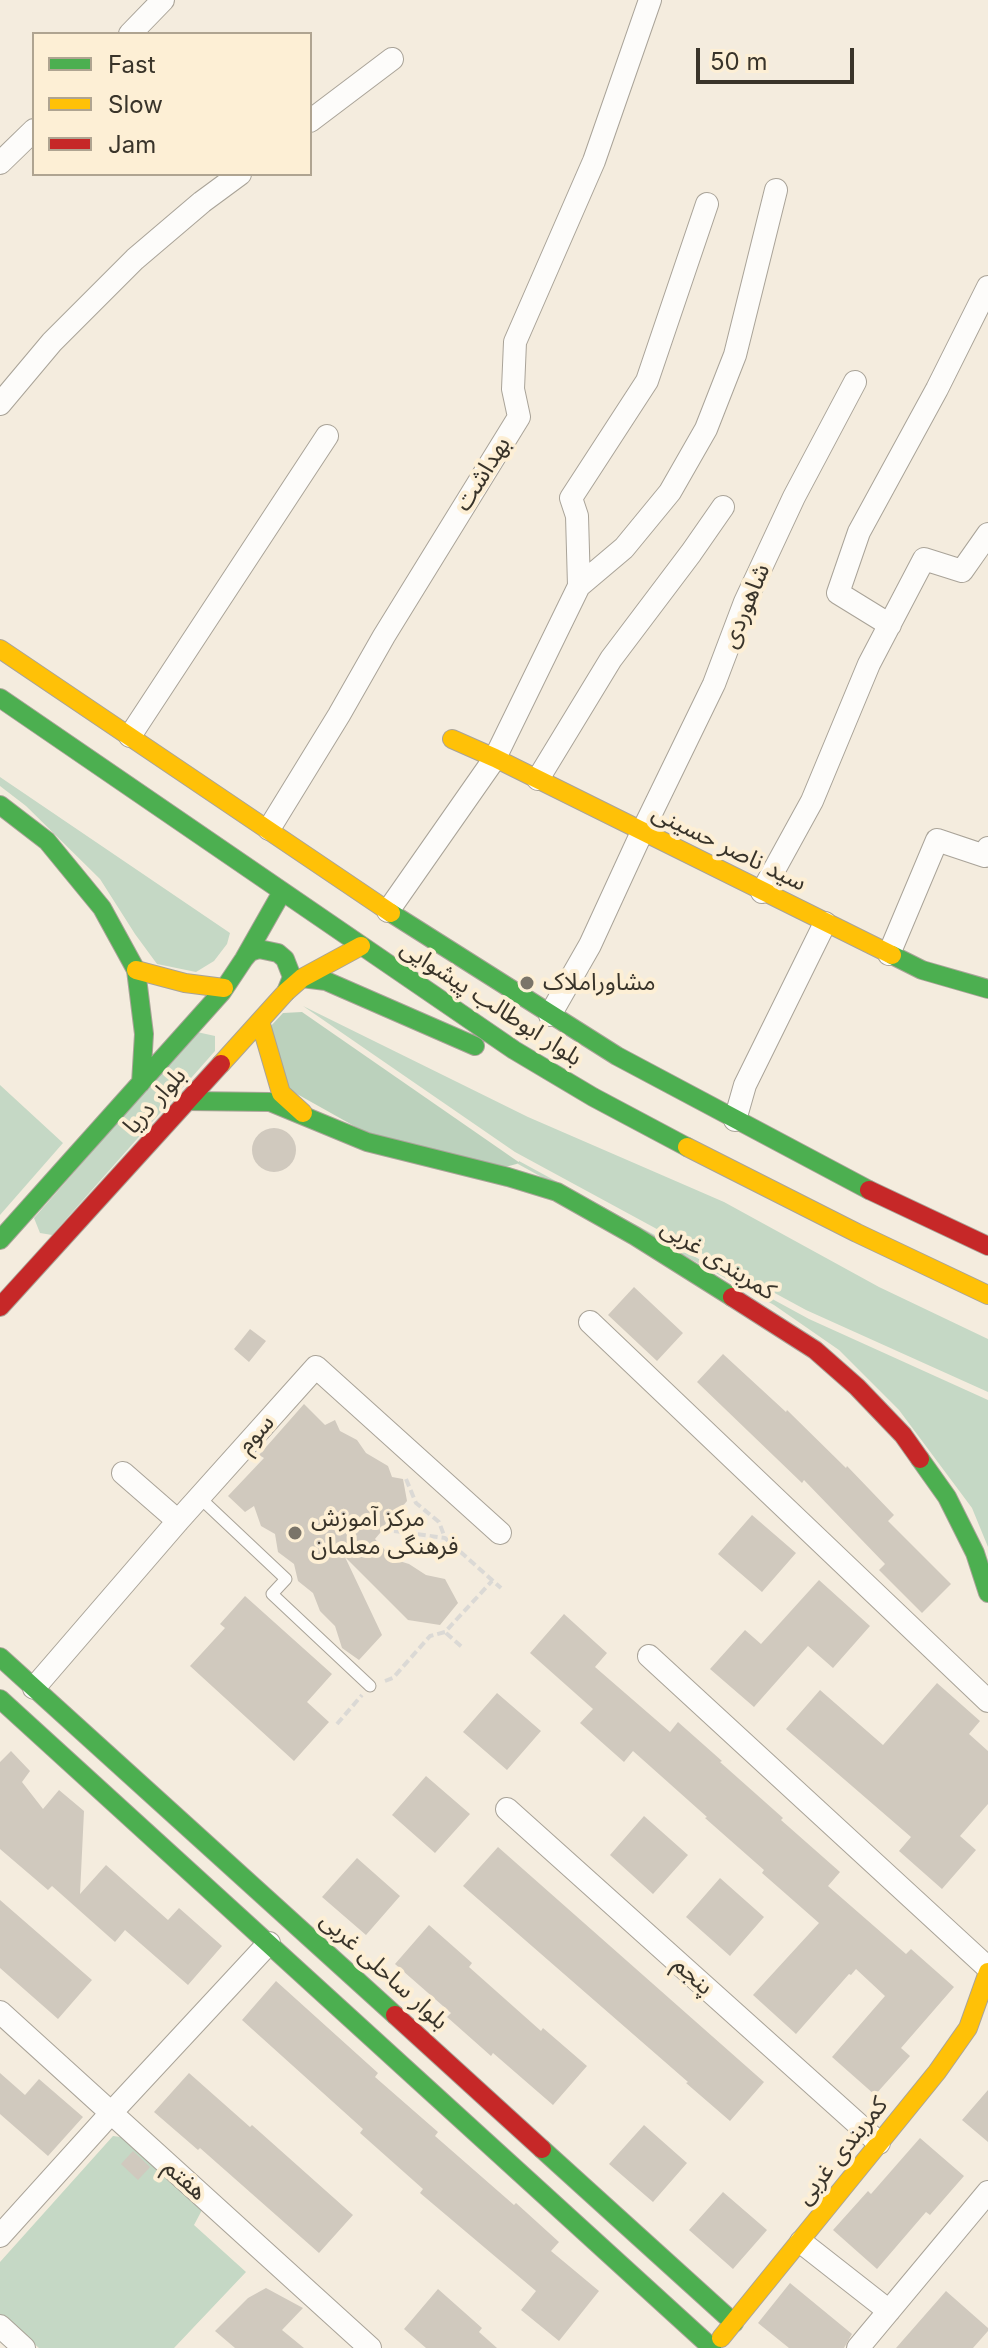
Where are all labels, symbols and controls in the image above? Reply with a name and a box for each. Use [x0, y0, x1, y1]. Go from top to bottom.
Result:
legend [32, 32, 312, 176]
scale bar [700, 32, 858, 82]
text: 50 m [710, 47, 768, 76]
text: Fast [108, 50, 156, 79]
text: Slow [108, 90, 163, 119]
text: Jam [108, 130, 156, 159]
street label: بهداشت [449, 432, 517, 516]
street label: شاهوردی [715, 560, 777, 652]
street label: سید ناصر حسینی [647, 798, 811, 898]
street label: بلوار ابوطالب پیشوایی [395, 934, 587, 1072]
place label: مشاوراملاک [543, 969, 656, 997]
marker: مشاوراملاک [518, 974, 536, 992]
street label: بلوار دریا [118, 1062, 192, 1140]
street label: کمربندی غربی [655, 1213, 781, 1307]
street label: سوم [231, 1409, 281, 1459]
place label: مرکز آموزش فرهنگی معلمان [311, 1505, 458, 1561]
marker: مرکز آموزش فرهنگی معلمان [286, 1524, 304, 1542]
street label: بلوار ساحلی غربی [314, 1906, 454, 2036]
street label: پنجم [667, 1951, 719, 2001]
street label: کمربندی غربی [790, 2091, 894, 2211]
street label: هفتم [157, 2153, 213, 2207]

